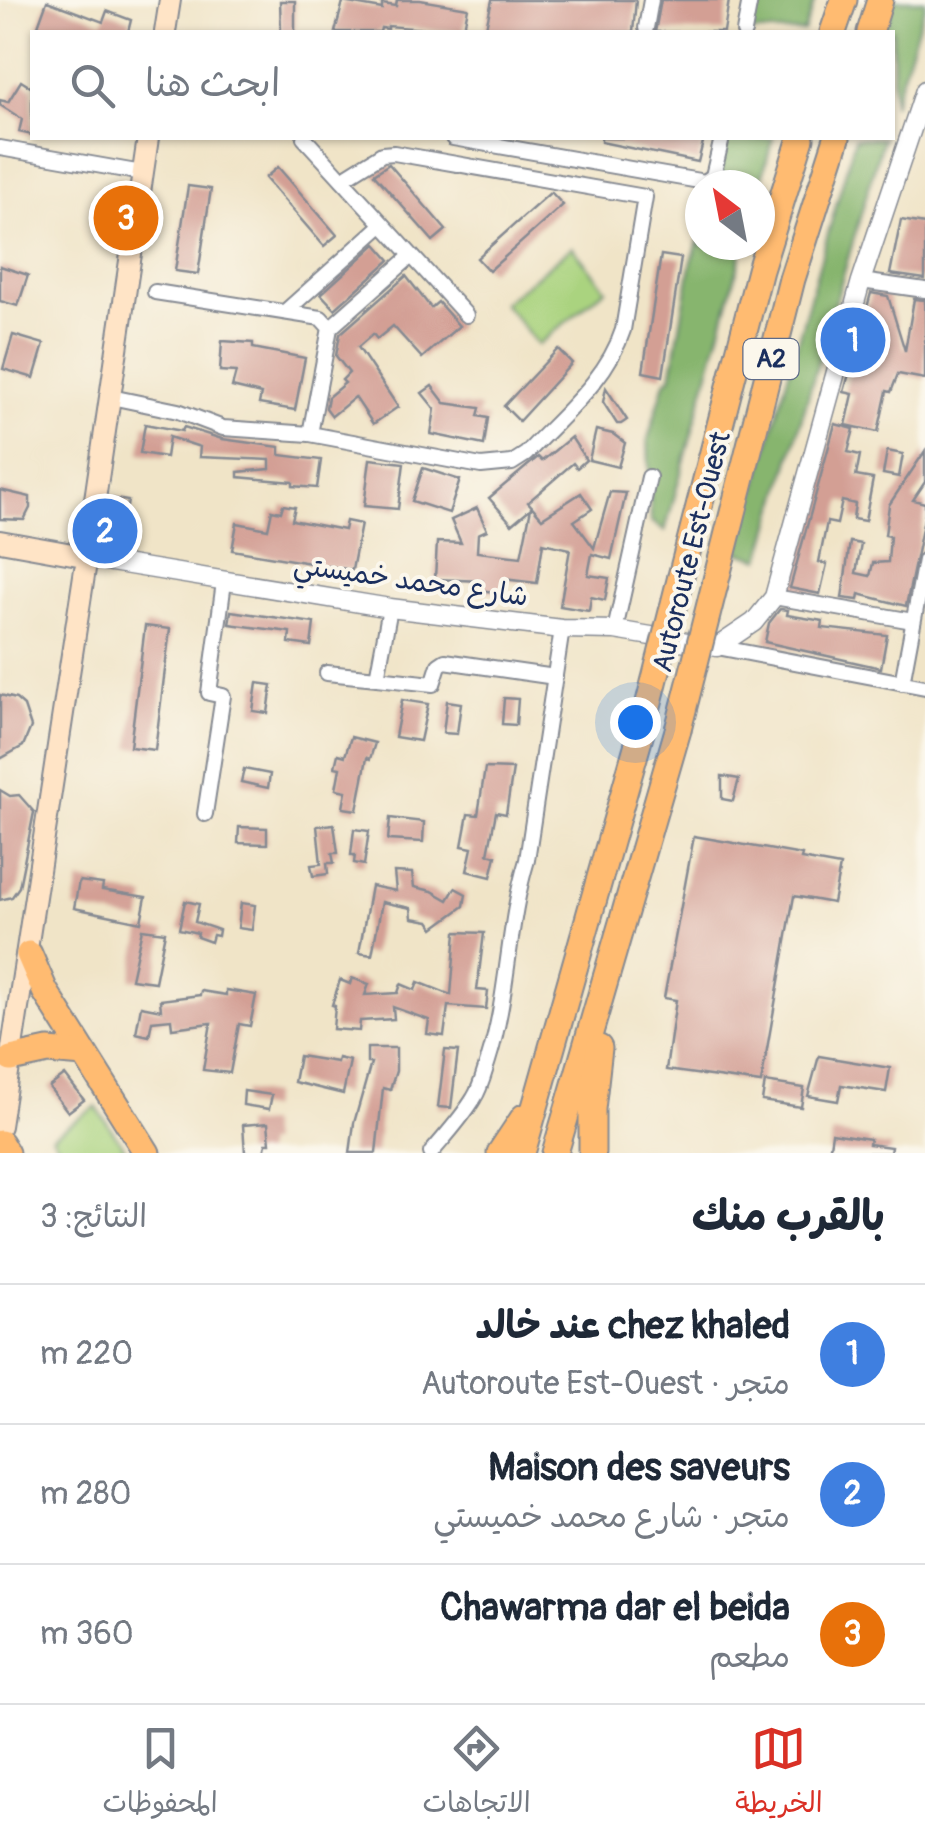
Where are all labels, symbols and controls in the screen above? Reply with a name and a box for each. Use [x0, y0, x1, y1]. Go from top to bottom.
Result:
search box [30, 30, 895, 140]
icon: search [65, 58, 120, 113]
text: ابحث هنا [145, 60, 280, 108]
north arrow [685, 170, 775, 260]
pin: 3 [94, 180, 158, 256]
pin: 1 [820, 302, 886, 378]
road number: A2 [744, 339, 798, 379]
street label: Autoroute Est-Ouest [645, 427, 739, 676]
pin: 2 [72, 494, 138, 568]
street label: شارع محمد خميستي [291, 547, 530, 621]
your location [610, 697, 661, 748]
text: بالقرب منك [692, 1191, 885, 1243]
text: النتائج: 3 [40, 1197, 147, 1237]
text: chez khaled عند خالد [475, 1302, 790, 1350]
text: 220 m [40, 1334, 133, 1374]
text: 1 [846, 1334, 859, 1374]
text: متجر · Autoroute Est-Ouest [421, 1364, 790, 1404]
text: Maison des saveurs [488, 1444, 790, 1492]
text: 280 m [40, 1474, 131, 1514]
text: 2 [844, 1474, 861, 1514]
text: متجر · شارع محمد خميستي [433, 1497, 790, 1537]
text: Chawarma dar el beida [440, 1584, 790, 1632]
text: 360 m [40, 1614, 134, 1654]
text: 3 [844, 1614, 861, 1654]
text: مطعم [709, 1637, 790, 1677]
tab: المحفوظات [102, 1721, 218, 1827]
tab: الاتجاهات [422, 1721, 531, 1827]
tab: الخريطة [735, 1721, 823, 1827]

